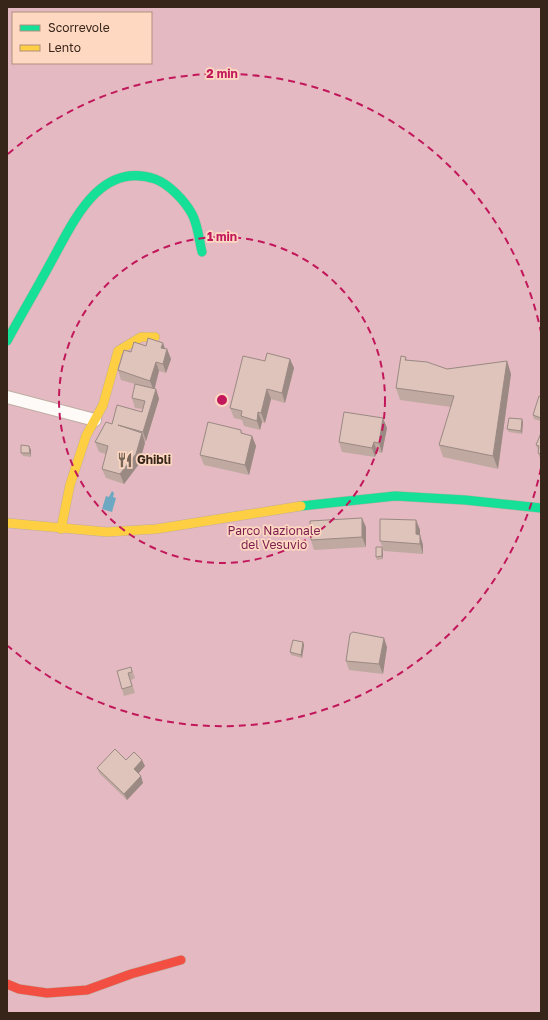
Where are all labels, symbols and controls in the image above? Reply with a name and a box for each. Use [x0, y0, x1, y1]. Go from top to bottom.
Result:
legend [12, 12, 152, 64]
text: Scorrevole [48, 20, 110, 35]
text: Lento [48, 40, 81, 55]
text: 2 min [206, 66, 238, 81]
text: 1 min [207, 229, 237, 244]
centre of rings [215, 393, 229, 407]
restaurant icon: Ghibli [116, 451, 134, 469]
place label: Ghibli [137, 452, 171, 467]
park label: Parco Nazionale del Vesuvio [227, 523, 321, 552]

